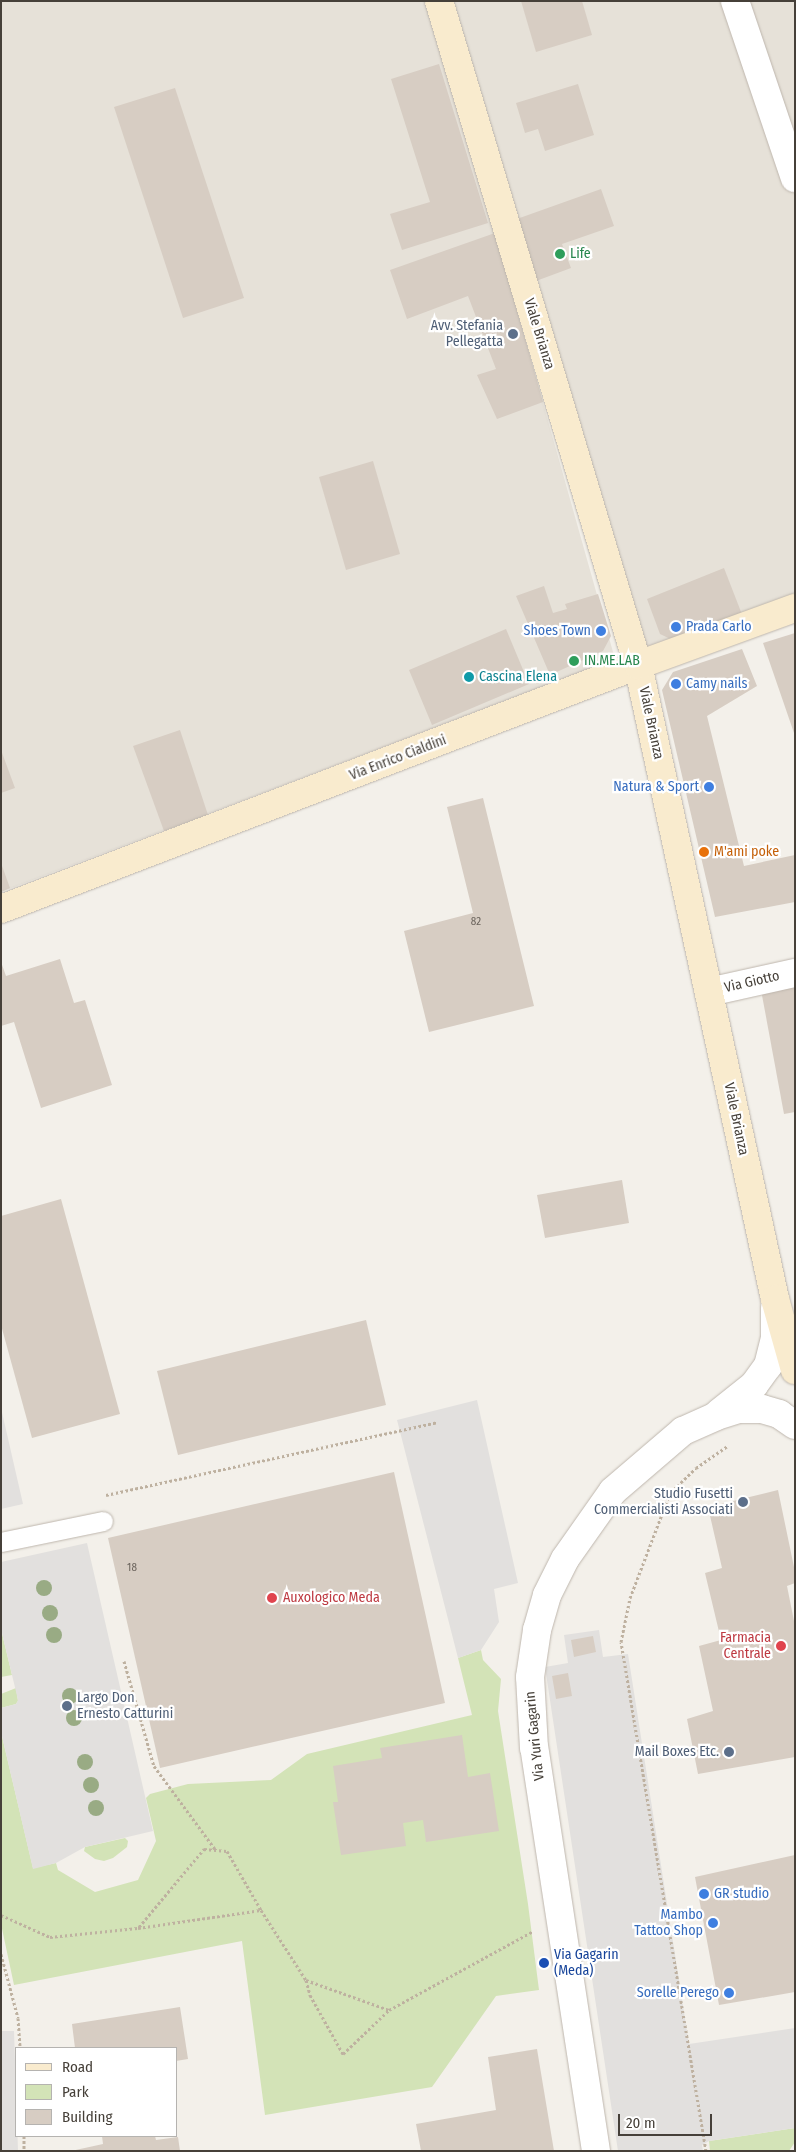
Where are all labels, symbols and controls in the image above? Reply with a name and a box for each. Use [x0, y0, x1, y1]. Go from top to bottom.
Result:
place label: Life [570, 246, 591, 262]
marker: Life [554, 248, 566, 260]
street label: Viale Brianza [520, 296, 558, 372]
place label: Avv. Stefania Pellegatta [431, 318, 503, 351]
marker: Avv. Stefania Pellegatta [507, 328, 519, 340]
place label: Prada Carlo [686, 619, 752, 635]
marker: Prada Carlo [670, 621, 682, 633]
place label: Shoes Town [524, 623, 591, 639]
marker: Shoes Town [595, 625, 607, 637]
place label: IN.ME.LAB [584, 653, 640, 669]
marker: IN.ME.LAB [568, 655, 580, 667]
place label: Cascina Elena [479, 669, 557, 685]
marker: Cascina Elena [463, 671, 475, 683]
place label: Camy nails [686, 676, 747, 692]
marker: Camy nails [670, 678, 682, 690]
street label: Viale Brianza [635, 685, 667, 761]
street label: Via Enrico Cialdini [347, 732, 449, 784]
place label: Natura & Sport [613, 779, 699, 795]
marker: Natura & Sport [703, 781, 715, 793]
place label: M'ami poke [714, 844, 779, 860]
marker: M'ami poke [698, 846, 710, 858]
house number: 82 [471, 915, 481, 929]
street label: Via Giotto [723, 968, 781, 996]
street label: Viale Brianza [720, 1081, 752, 1157]
place label: Studio Fusetti Commercialisti Associati [594, 1486, 733, 1518]
marker: Studio Fusetti Commercialisti Associati [737, 1496, 749, 1508]
house number: 18 [127, 1561, 137, 1575]
place label: Auxologico Meda [283, 1590, 380, 1606]
marker: Auxologico Meda [265, 1591, 279, 1605]
place label: Farmacia Centrale [720, 1630, 771, 1662]
marker: Farmacia Centrale [775, 1640, 787, 1652]
place label: Largo Don Ernesto Catturini [77, 1690, 173, 1722]
street label: Via Yuri Gagarin [522, 1690, 548, 1782]
marker: Largo Don Ernesto Catturini [61, 1700, 73, 1712]
place label: Mail Boxes Etc. [635, 1744, 719, 1760]
marker: Mail Boxes Etc. [723, 1746, 735, 1758]
place label: GR studio [714, 1886, 769, 1902]
marker: GR studio [698, 1888, 710, 1900]
place label: Mambo Tattoo Shop [634, 1907, 703, 1940]
marker: Mambo Tattoo Shop [707, 1917, 719, 1929]
place label: Via Gagarin (Meda) [554, 1947, 619, 1980]
marker: Via Gagarin (Meda) [538, 1957, 550, 1969]
place label: Sorelle Perego [637, 1985, 719, 2001]
marker: Sorelle Perego [723, 1987, 735, 1999]
legend [15, 2047, 178, 2137]
text: Road [62, 2058, 93, 2076]
text: Park [62, 2083, 89, 2101]
scale bar [621, 2104, 715, 2136]
text: Building [62, 2108, 113, 2126]
text: 20 m [626, 2114, 656, 2132]

